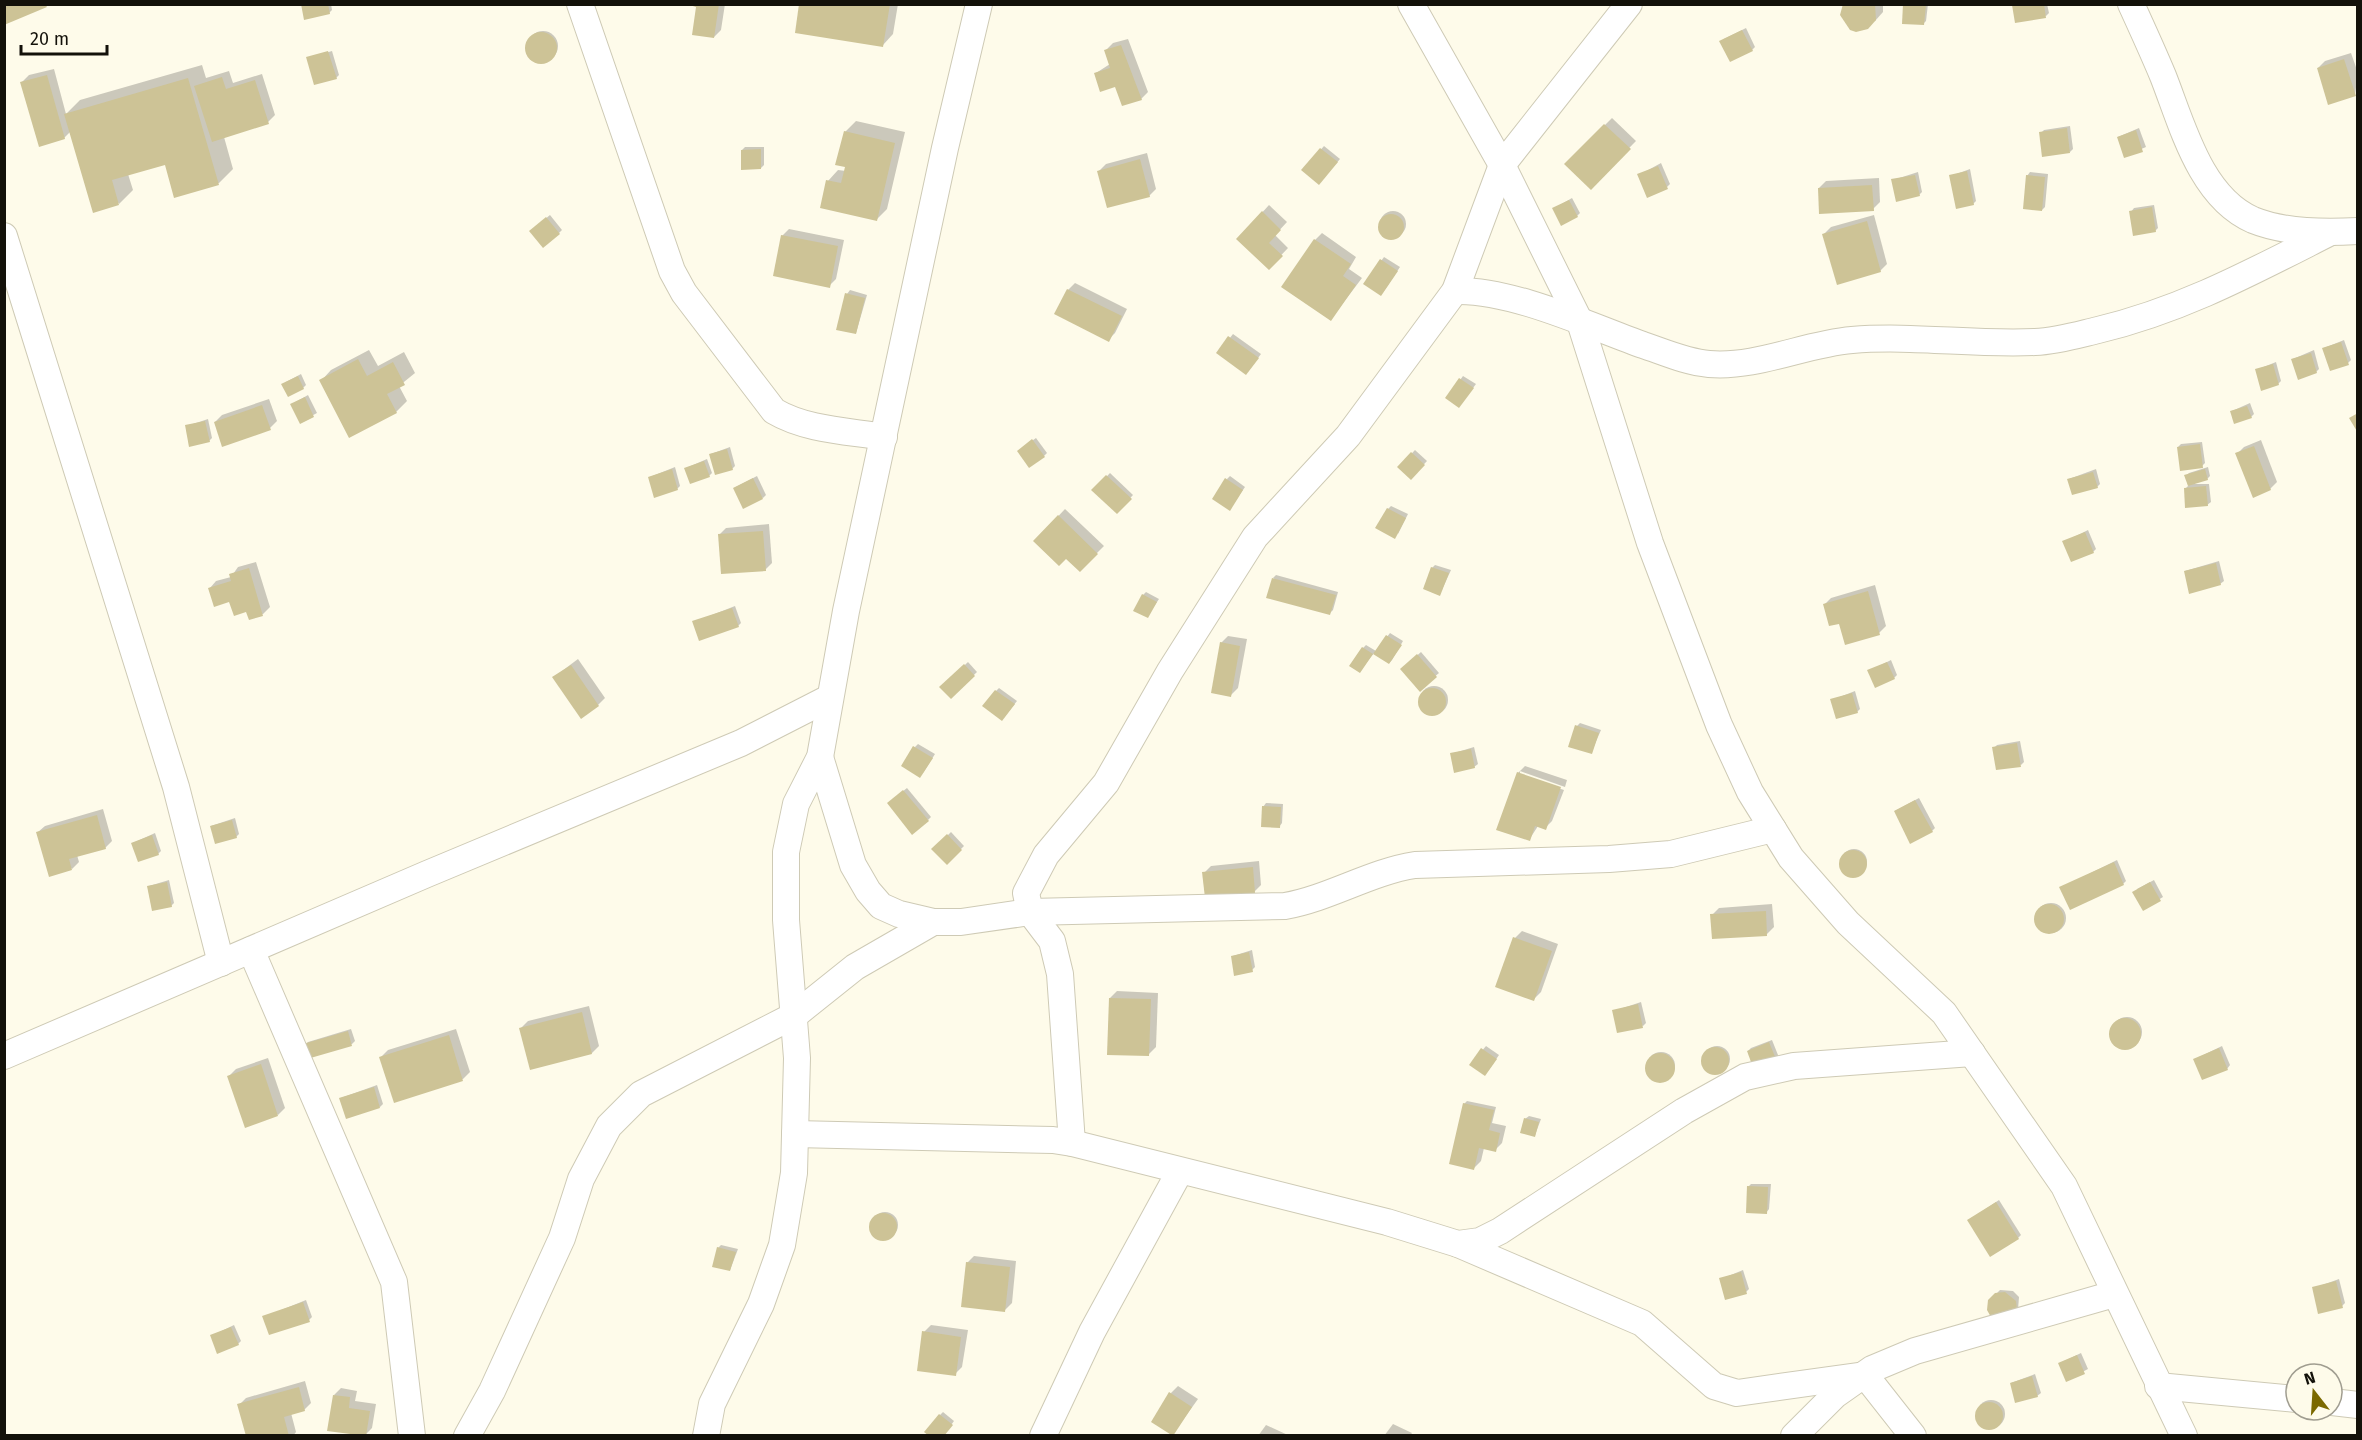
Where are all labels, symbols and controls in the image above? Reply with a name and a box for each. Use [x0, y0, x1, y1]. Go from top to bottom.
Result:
scale bar [21, 18, 106, 56]
text: 20 m [30, 28, 69, 50]
north arrow [2284, 1362, 2344, 1422]
text: N [2302, 1367, 2318, 1389]

